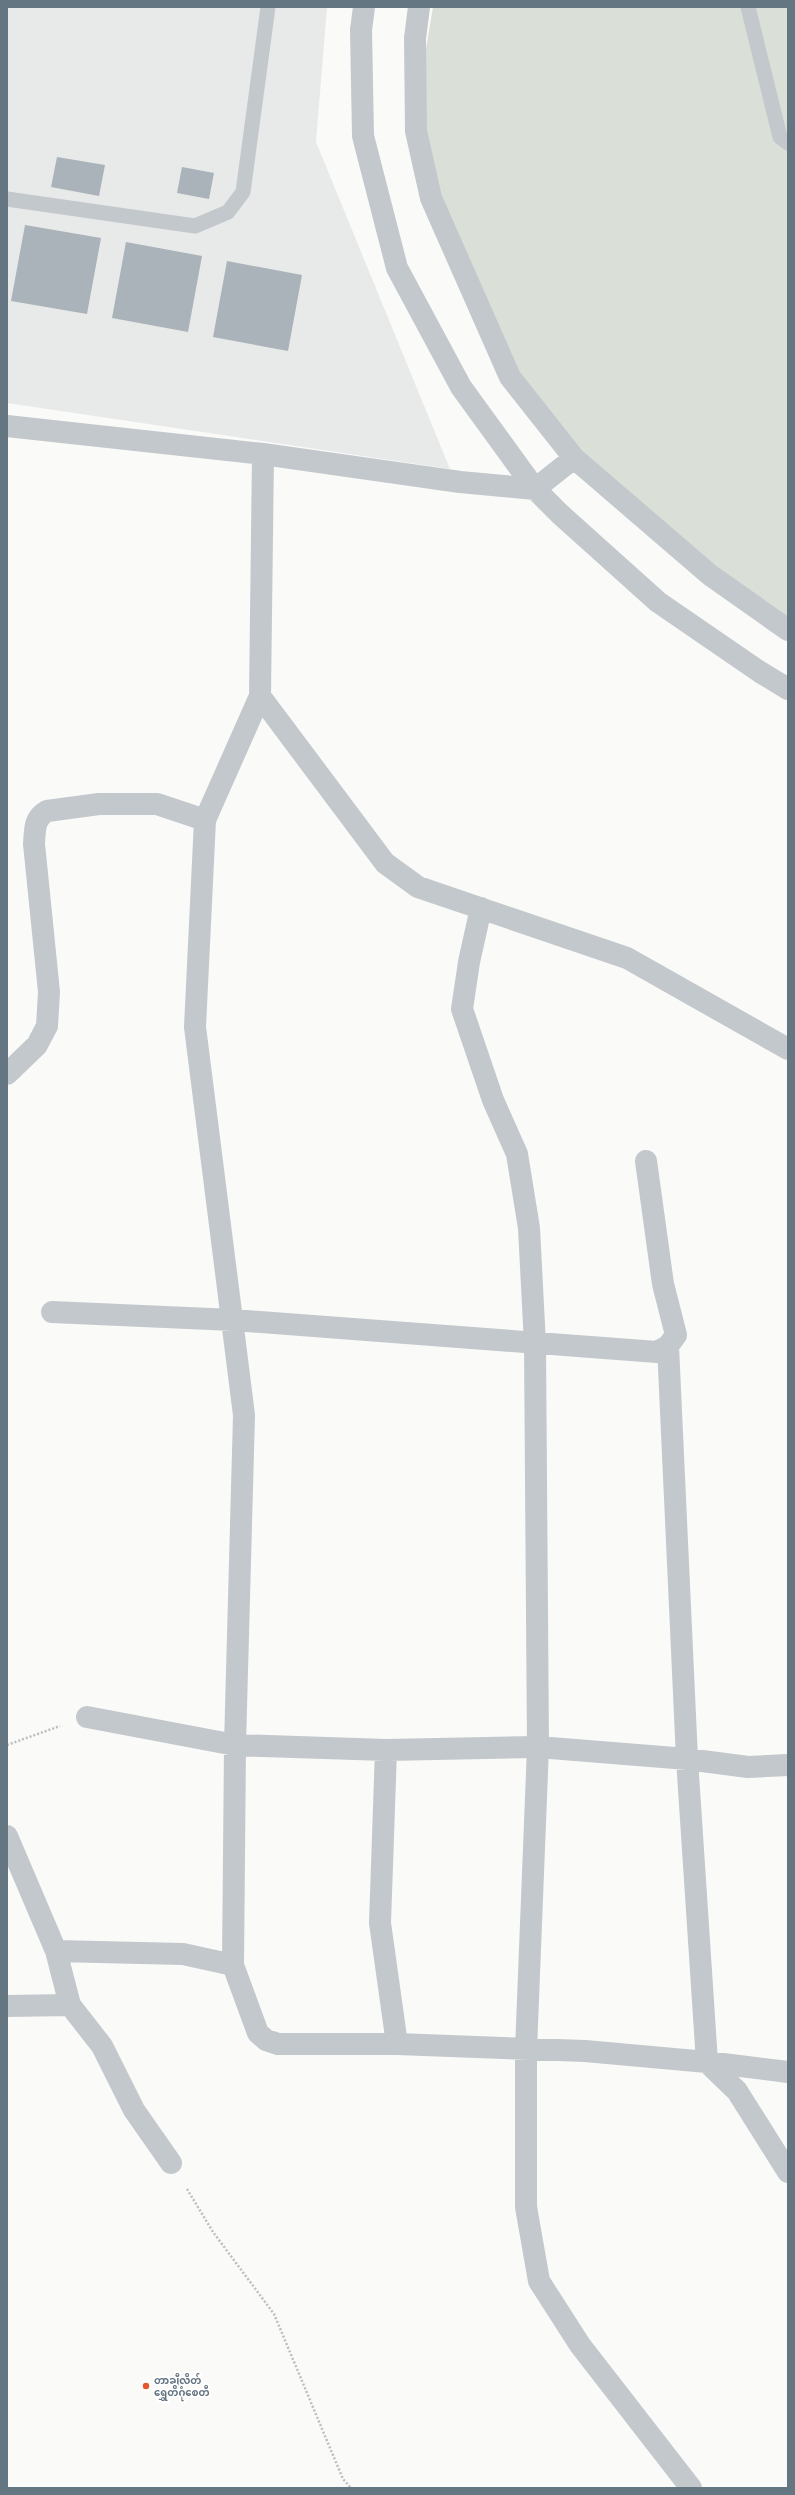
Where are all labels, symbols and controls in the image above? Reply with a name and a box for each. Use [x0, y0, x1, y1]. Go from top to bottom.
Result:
place label: တာချီလိတ် ရွှေတိဂုံစေတီ [154, 2373, 210, 2402]
marker: တာချီလိတ် ရွှေတိဂုံစေတီ [141, 2381, 151, 2391]

